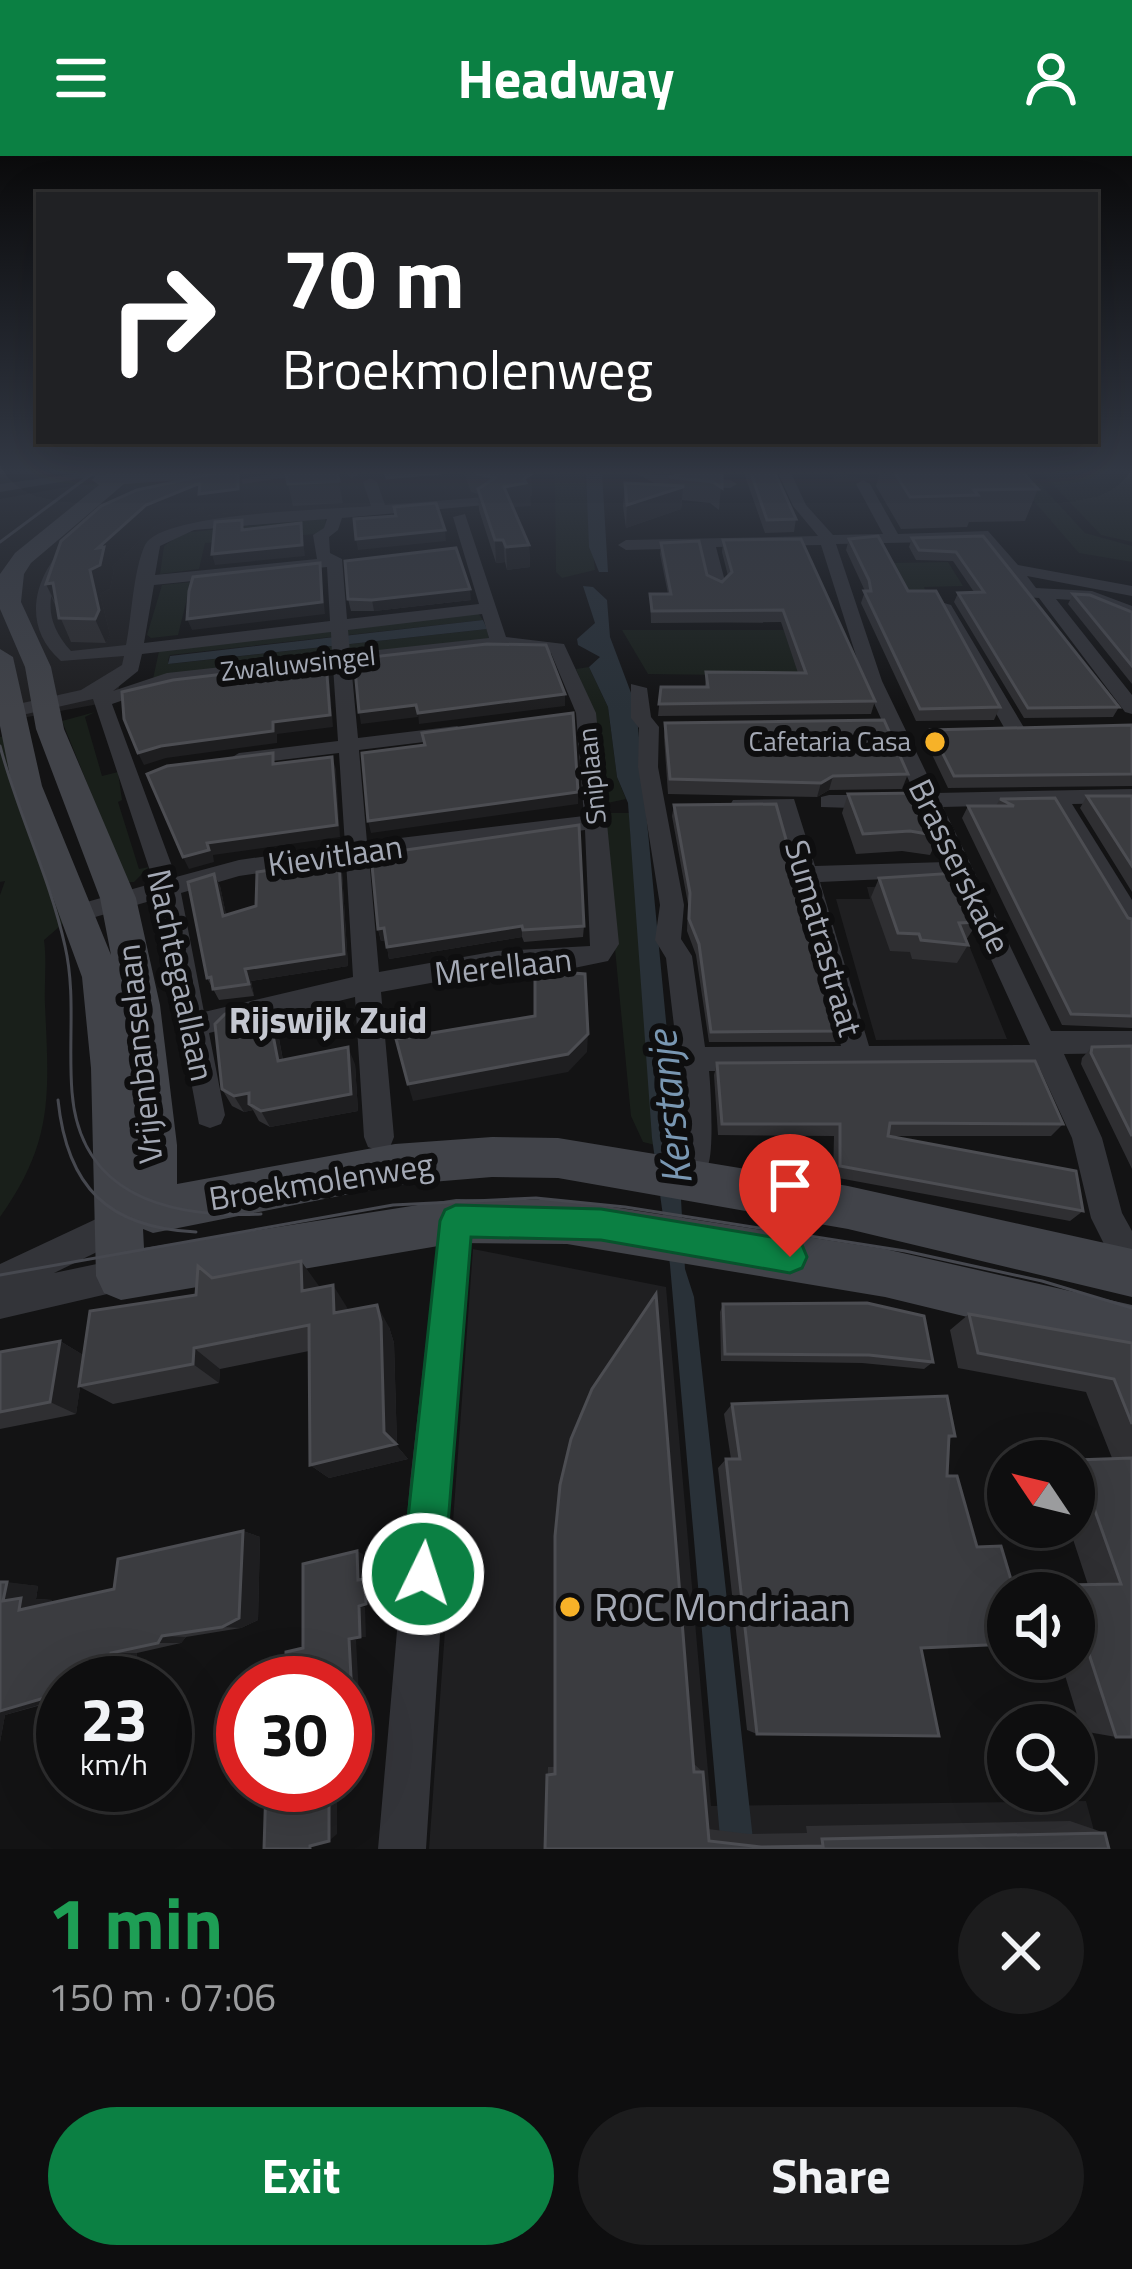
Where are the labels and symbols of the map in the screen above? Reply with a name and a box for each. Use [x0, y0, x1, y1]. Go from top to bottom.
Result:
street label: Zwaluwsingel [218, 634, 377, 691]
place label: Cafetaria Casa [749, 720, 911, 761]
street label: Sniplaan [565, 726, 616, 827]
marker: Cafetaria Casa [922, 729, 948, 755]
street label: Brasserskade [896, 770, 1024, 962]
street label: Kievitlaan [264, 821, 406, 889]
street label: Sumatrastraat [772, 834, 876, 1042]
street label: Nachtegaallaan [134, 865, 228, 1085]
street label: Merellaan [432, 934, 574, 998]
street label: Vrijenbanselaan [103, 942, 175, 1166]
district label: Rijswijk Zuid [229, 992, 427, 1047]
water label: Kerstanje [628, 1025, 708, 1189]
pin [739, 1134, 841, 1257]
street label: Broekmolenweg [205, 1139, 437, 1223]
north arrow [987, 1440, 1095, 1548]
position arrow [360, 1511, 486, 1637]
place label: ROC Mondriaan [594, 1577, 850, 1636]
marker: ROC Mondriaan [557, 1594, 583, 1620]
speed limit sign: 30 [216, 1656, 372, 1812]

